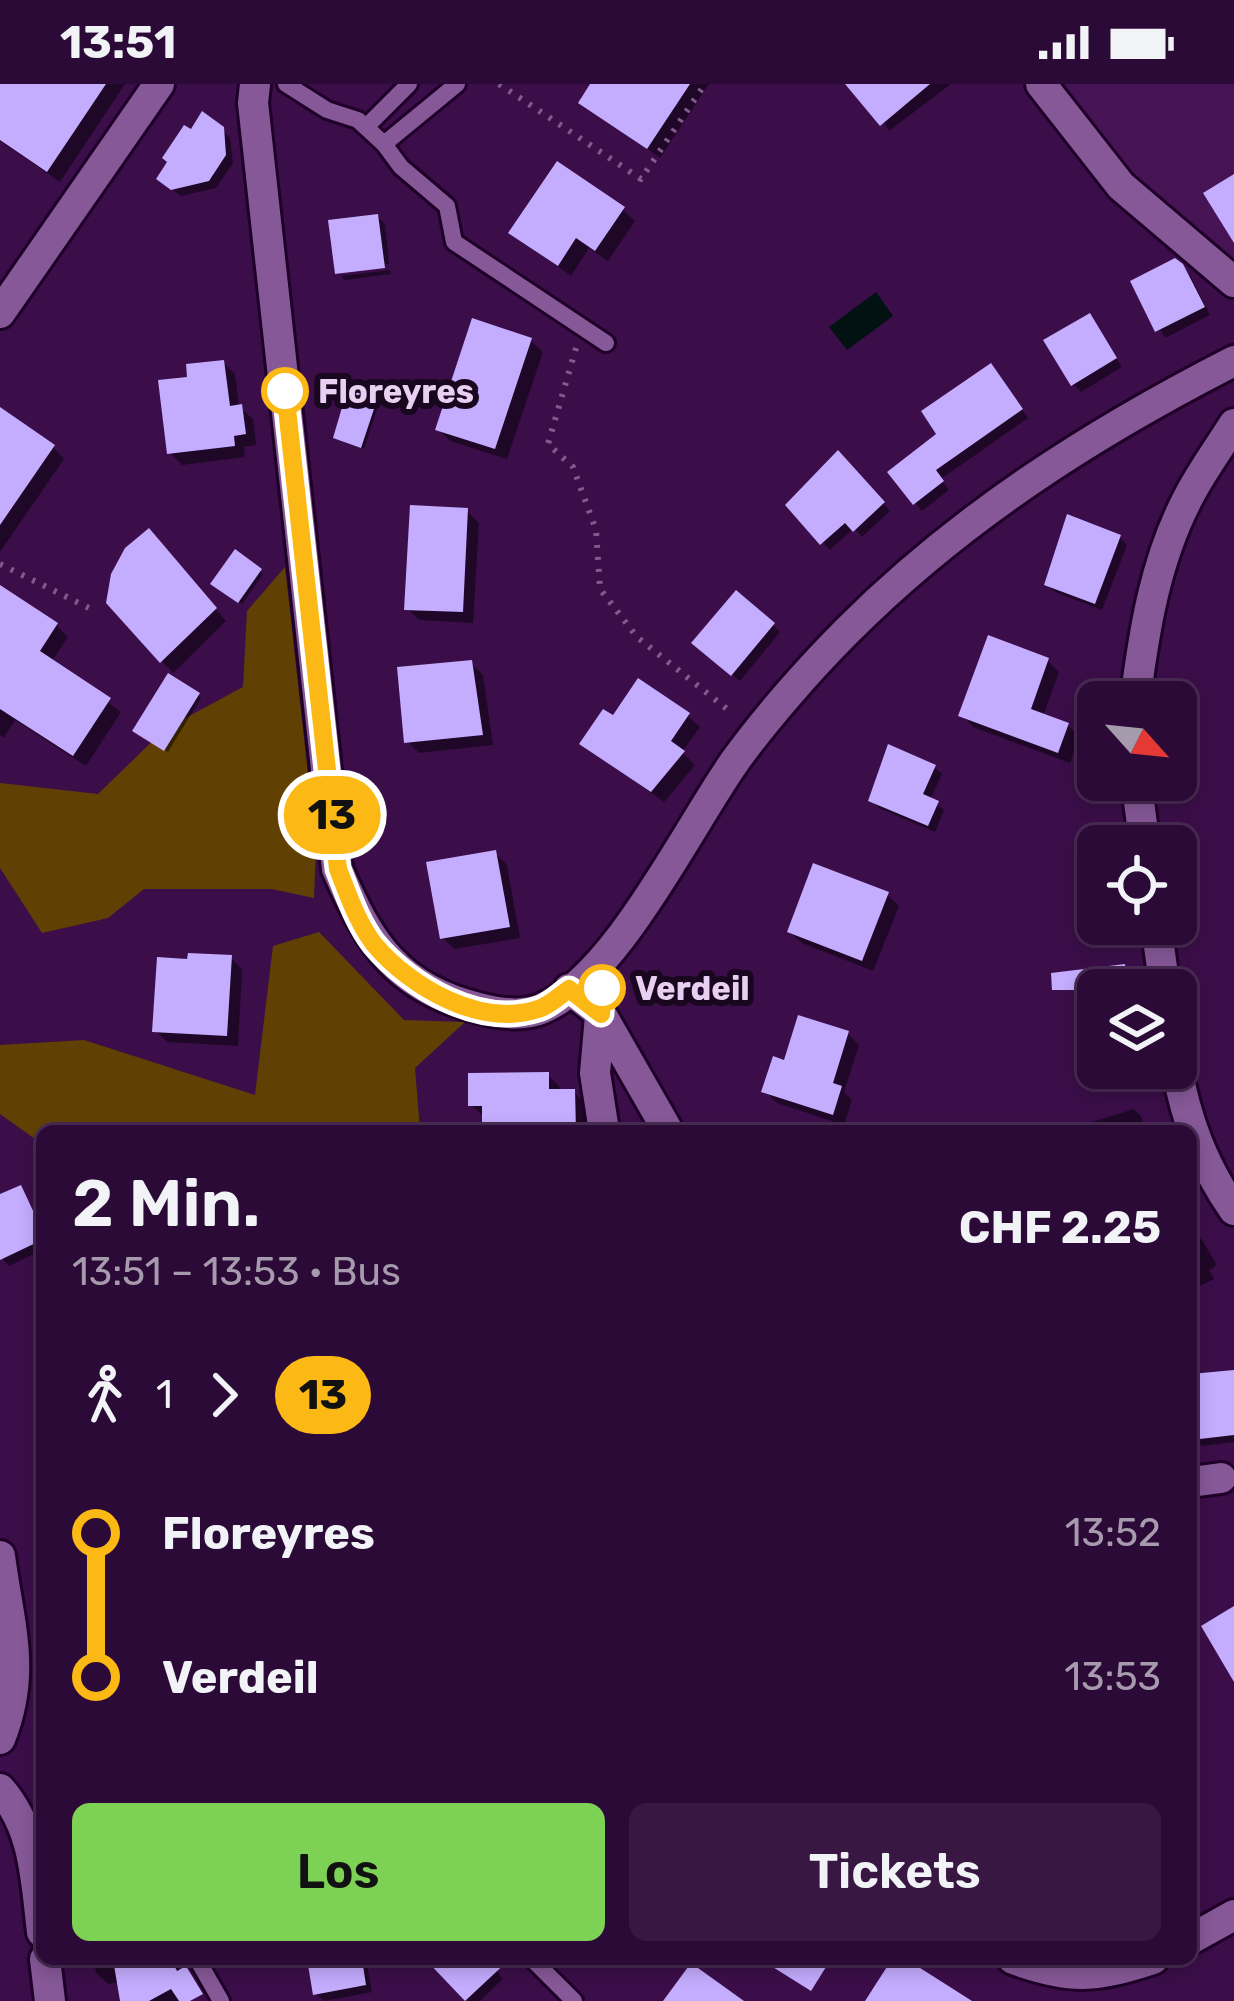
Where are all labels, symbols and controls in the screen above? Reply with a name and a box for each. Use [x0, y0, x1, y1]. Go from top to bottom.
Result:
text: 13:51 [60, 16, 176, 69]
marker: Floreyres [263, 369, 307, 413]
place label: Floreyres [318, 372, 474, 411]
north arrow [1077, 681, 1197, 801]
map controls [1077, 681, 1197, 1089]
line badge: 13 [278, 776, 386, 854]
text: 13 [308, 790, 356, 840]
button: locate [1077, 825, 1197, 945]
marker: Verdeil [580, 966, 624, 1010]
place label: Verdeil [635, 969, 750, 1008]
button: layers [1077, 969, 1197, 1089]
text: 2 Min. [72, 1164, 261, 1243]
text: CHF 2.25 [959, 1201, 1161, 1254]
text: 13:51 – 13:53 · Bus [72, 1249, 401, 1295]
icon: walk [72, 1362, 138, 1428]
icon: forward [191, 1362, 257, 1428]
text: 13 [299, 1370, 347, 1420]
text: 1 [156, 1372, 173, 1418]
text: Floreyres [162, 1507, 375, 1560]
text: 13:52 [1065, 1510, 1161, 1556]
text: Verdeil [162, 1651, 319, 1704]
text: 13:53 [1064, 1654, 1161, 1700]
button: Los [72, 1803, 605, 1941]
button: Tickets [629, 1803, 1161, 1941]

